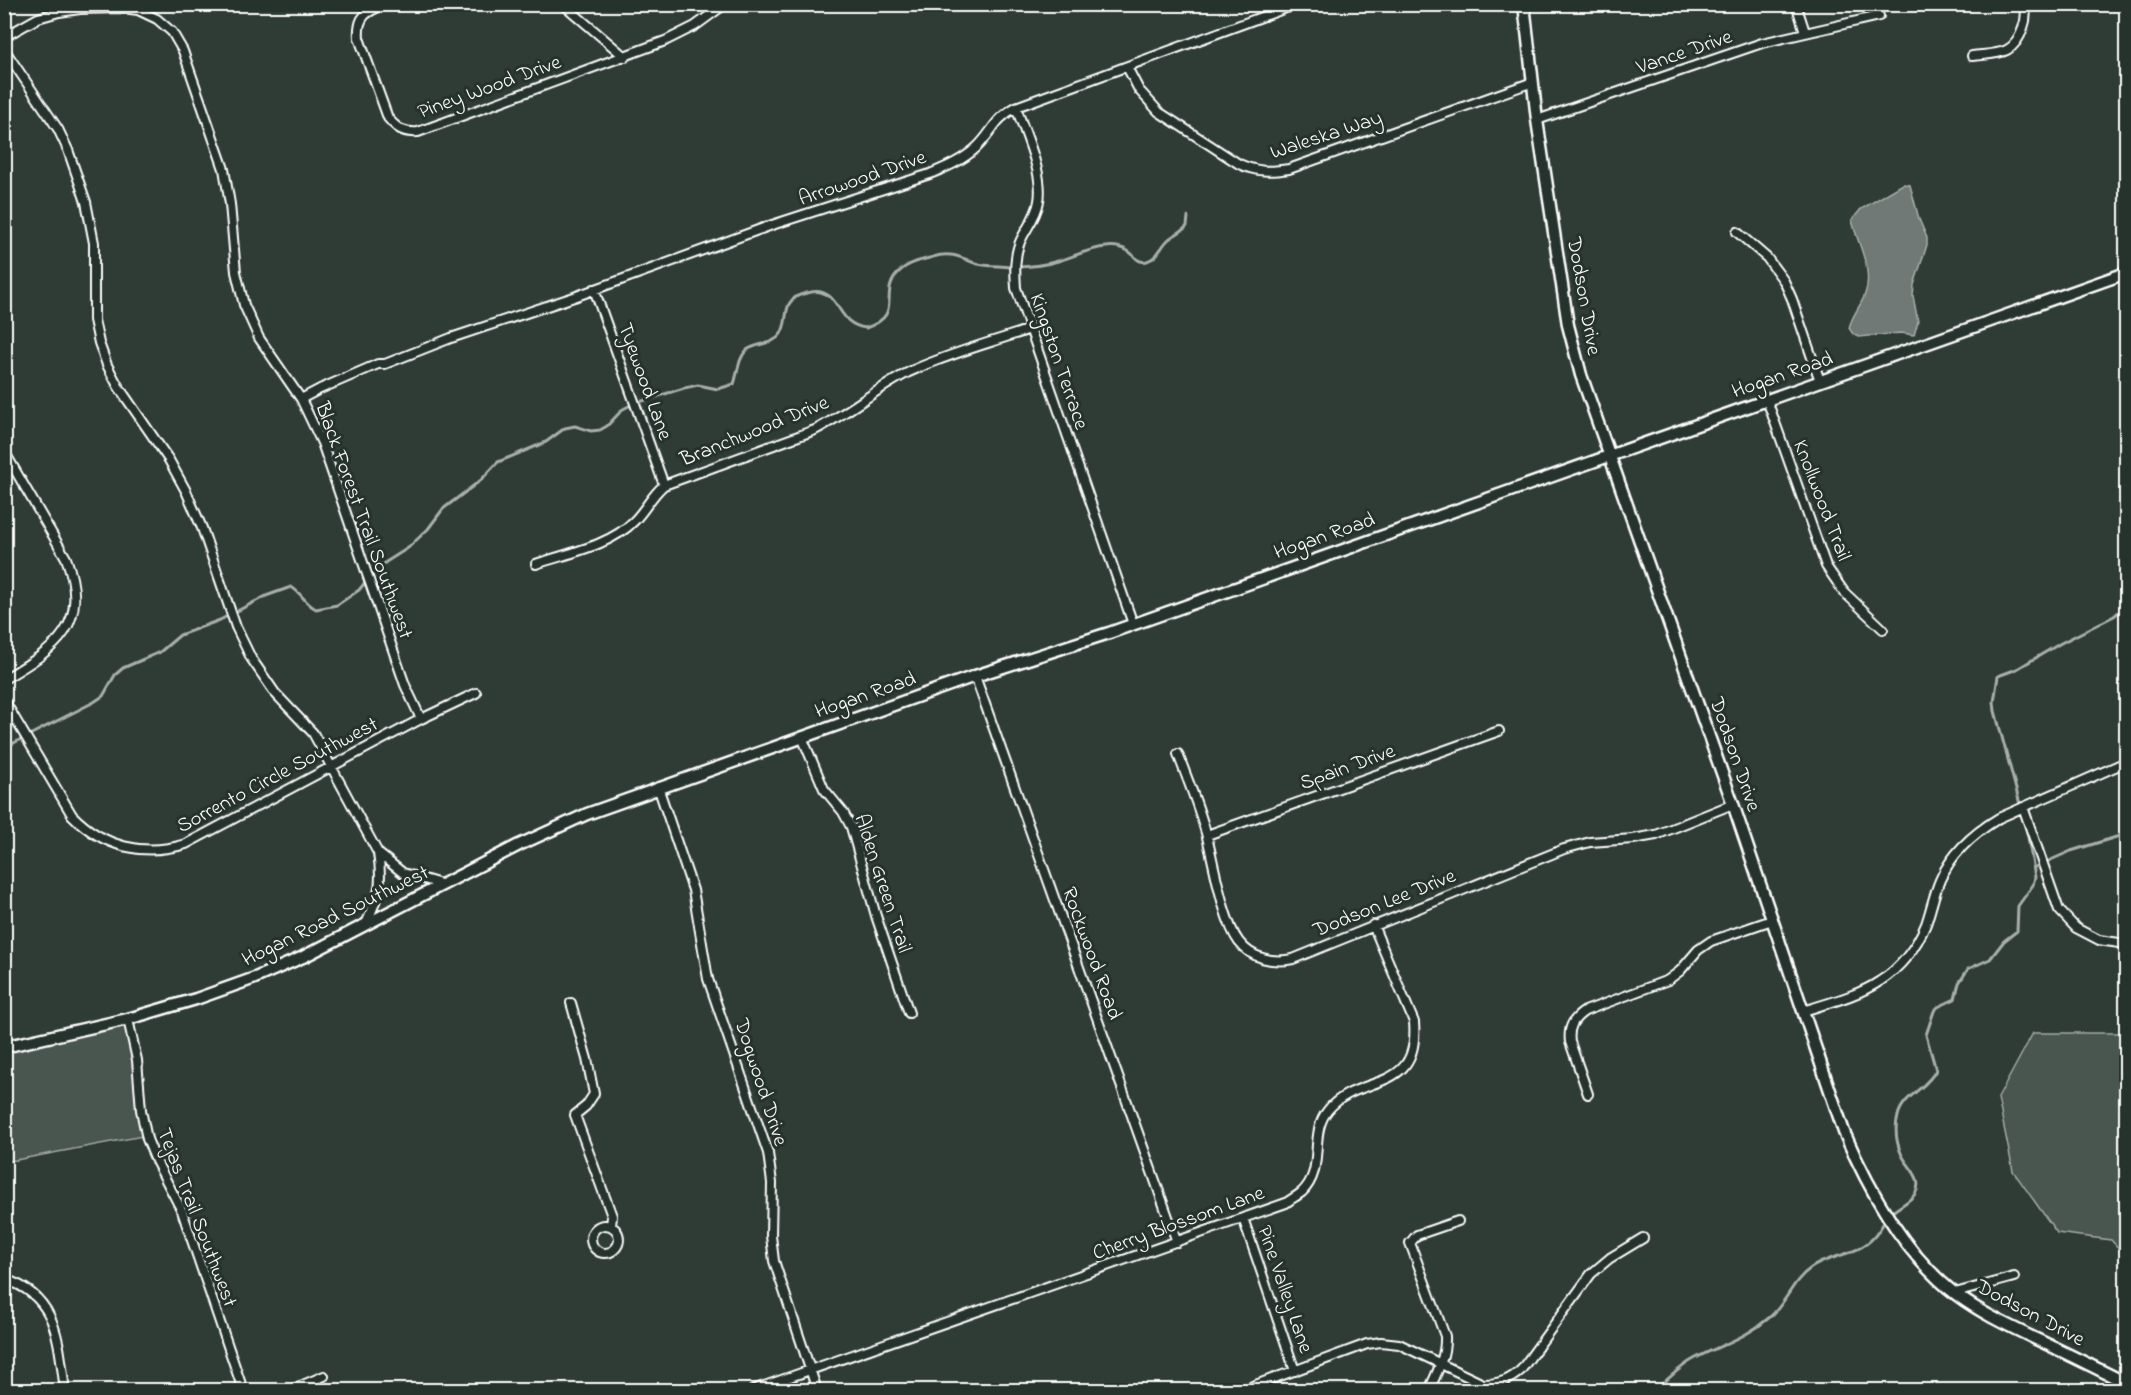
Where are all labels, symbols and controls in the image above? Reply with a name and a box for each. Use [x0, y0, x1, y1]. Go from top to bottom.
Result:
street label: Vance Drive [1632, 22, 1737, 84]
street label: Piney Wood Drive [414, 48, 567, 130]
street label: Waleska Way [1267, 104, 1387, 170]
street label: Arrowood Drive [795, 143, 931, 215]
street label: Dodson Drive [1558, 234, 1608, 358]
street label: Kingston Terrace [1019, 289, 1096, 435]
street label: Tyewood Lane [607, 319, 679, 446]
street label: Hogan Road [1728, 345, 1838, 409]
street label: Branchwood Drive [675, 388, 834, 476]
street label: Black Forest Trail Southwest [306, 397, 420, 643]
street label: Knollwood Trail [1784, 436, 1858, 566]
street label: Hogan Road [1270, 506, 1380, 570]
street label: Hogan Road [811, 665, 921, 729]
street label: Dodson Drive [1700, 692, 1768, 816]
street label: Sorrento Circle Southwest [172, 710, 384, 842]
street label: Spain Drive [1296, 737, 1400, 799]
street label: Alden Green Trail [845, 810, 919, 957]
street label: Hogan Road Southwest [237, 858, 435, 977]
street label: Dodson Lee Drive [1308, 861, 1461, 946]
street label: Rockwood Road [1053, 883, 1129, 1024]
street label: Dogwood Drive [723, 1014, 795, 1151]
street label: Tejas Trail Southwest [148, 1124, 244, 1312]
street label: Cherry Blossom Lane [1089, 1179, 1270, 1271]
street label: Pine Valley Lane [1246, 1222, 1320, 1359]
street label: Dodson Drive [1970, 1272, 2090, 1355]

